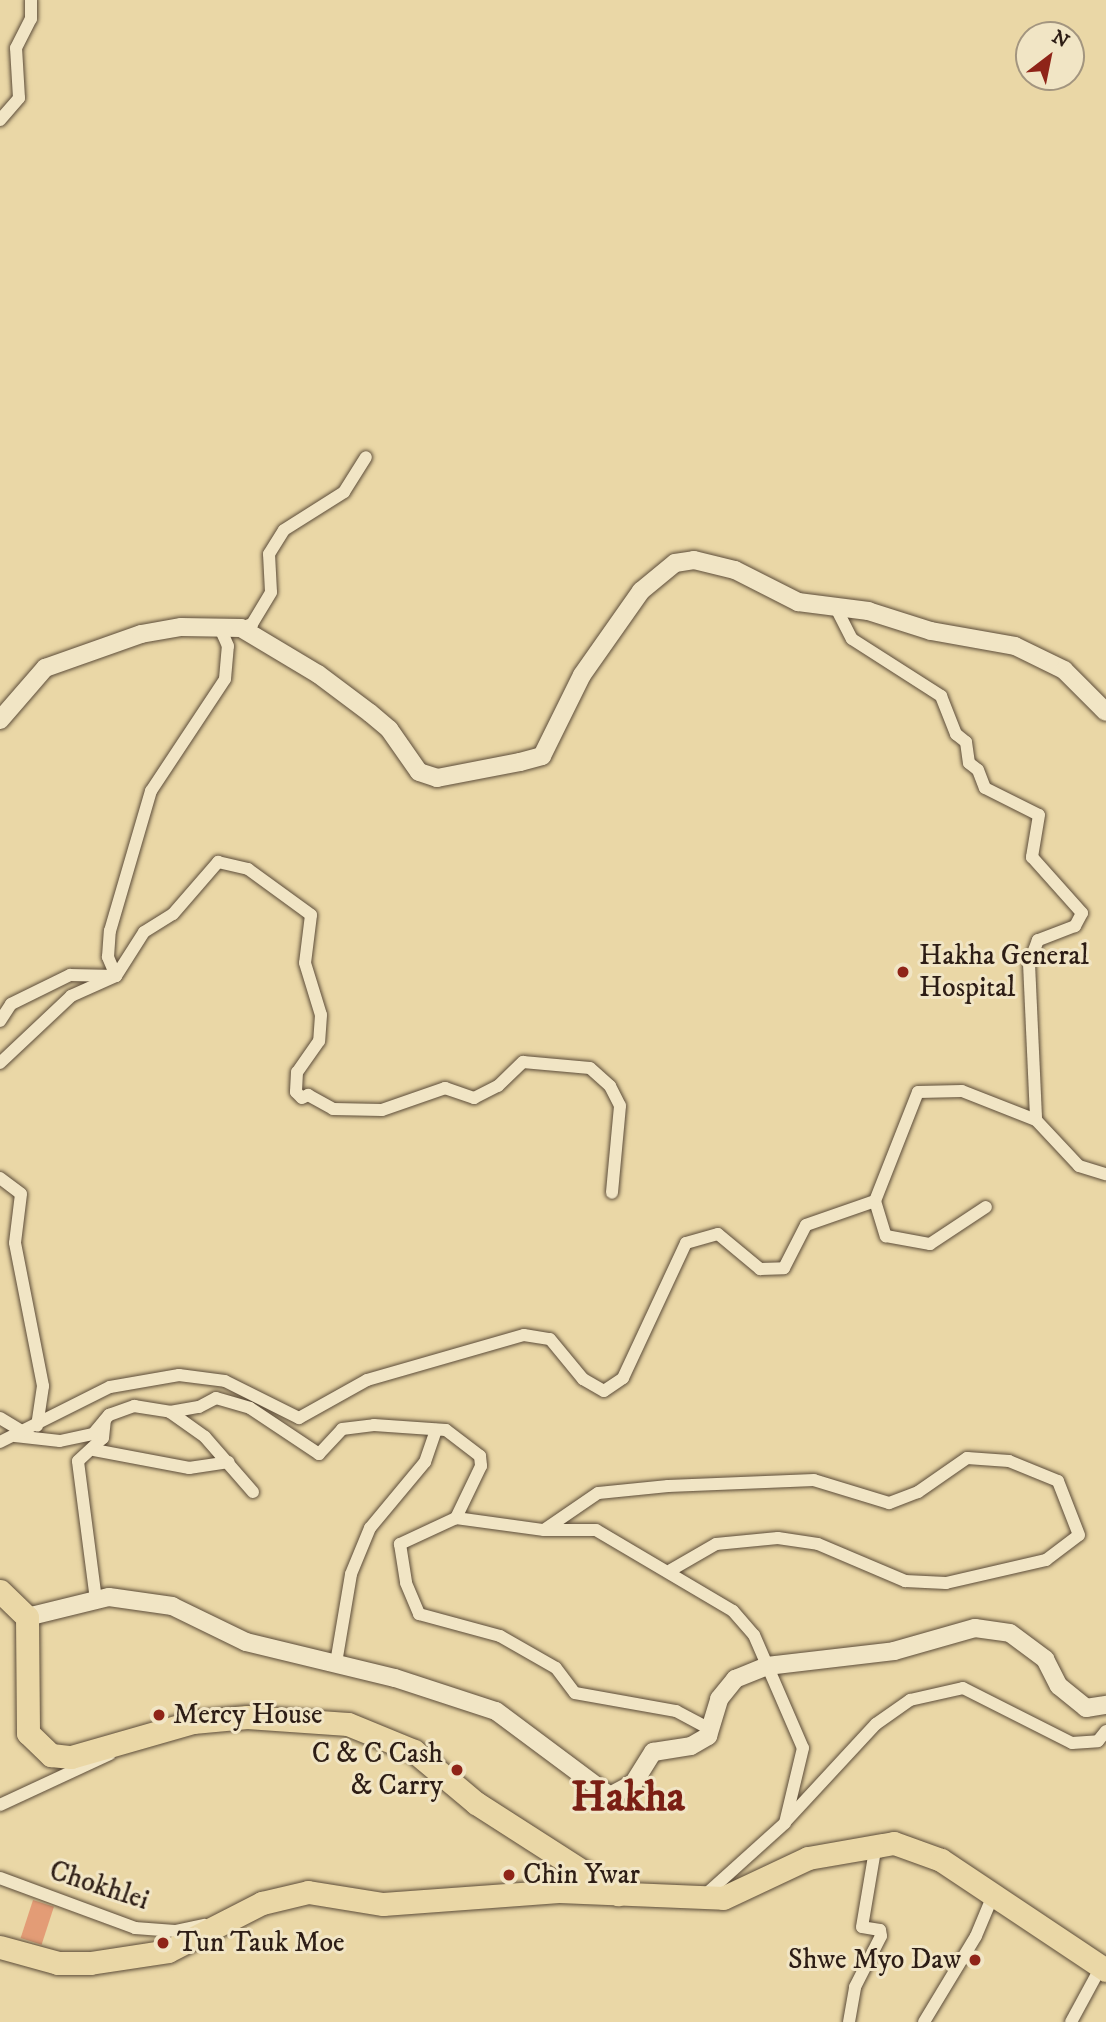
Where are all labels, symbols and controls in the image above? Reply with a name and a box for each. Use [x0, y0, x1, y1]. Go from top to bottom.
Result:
north arrow [1015, 21, 1085, 91]
text: N [1048, 26, 1073, 53]
place label: Hakha General Hospital [919, 939, 1089, 1005]
marker: Hakha General Hospital [893, 962, 913, 982]
place label: Mercy House [173, 1698, 323, 1732]
marker: Mercy House [151, 1707, 167, 1723]
place label: C & C Cash & Carry [312, 1737, 443, 1803]
marker: C & C Cash & Carry [449, 1762, 465, 1778]
district label: Hakha [571, 1773, 685, 1823]
street label: Chokhlei [45, 1854, 153, 1918]
place label: Chin Ywar [523, 1858, 640, 1892]
marker: Chin Ywar [501, 1867, 517, 1883]
place label: Tun Tauk Moe [177, 1926, 345, 1960]
marker: Tun Tauk Moe [155, 1935, 171, 1951]
place label: Shwe Myo Daw [788, 1943, 961, 1977]
marker: Shwe Myo Daw [967, 1952, 983, 1968]

